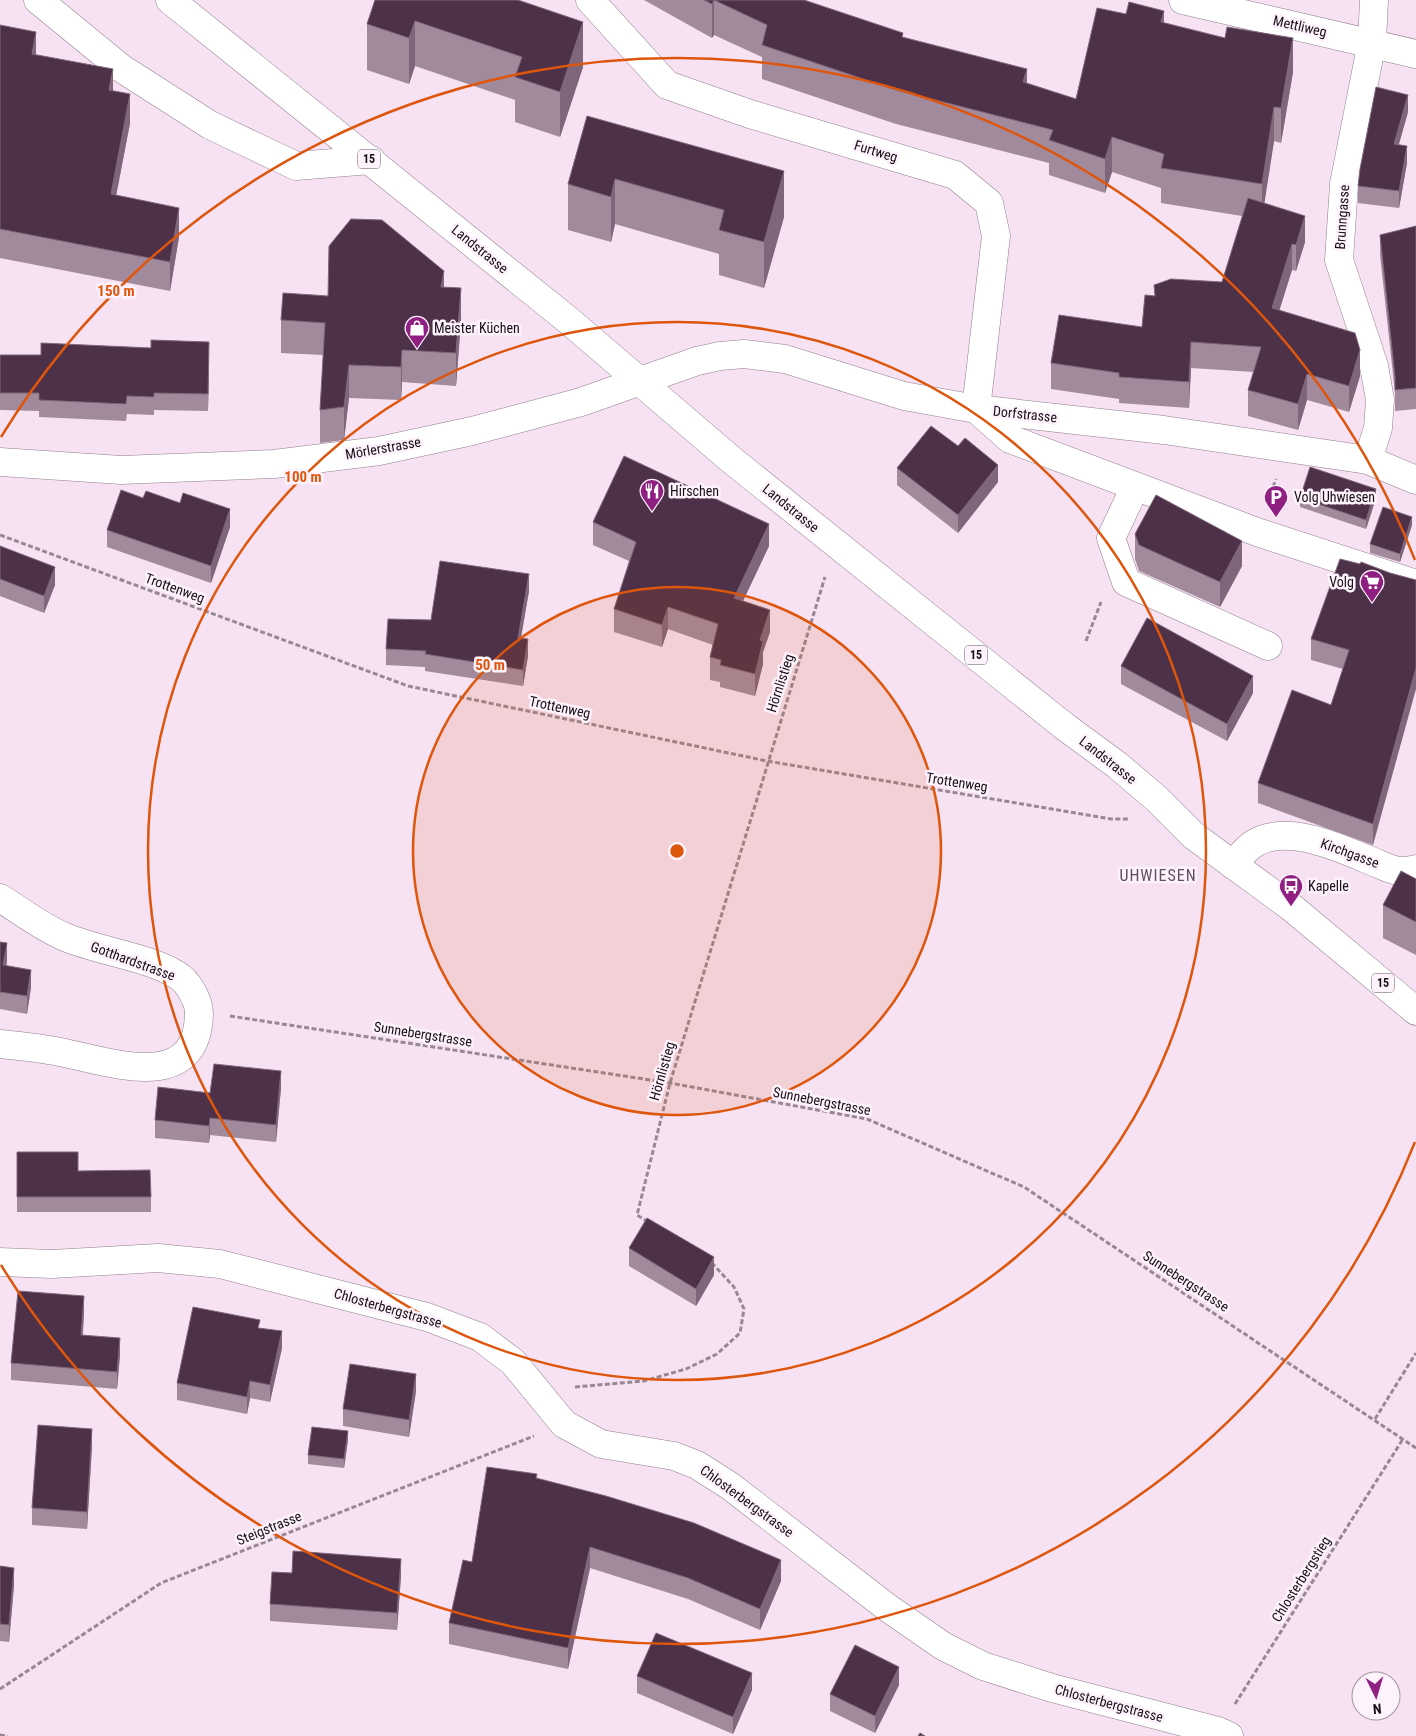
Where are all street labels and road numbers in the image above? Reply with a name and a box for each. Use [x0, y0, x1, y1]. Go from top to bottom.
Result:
street label: Mettliweg [1272, 12, 1328, 40]
street label: Furtweg [852, 137, 900, 165]
road number: 15 [358, 150, 380, 168]
street label: Brunngasse [1332, 183, 1352, 250]
street label: Landstrasse [449, 221, 512, 277]
street label: Dorfstrasse [992, 403, 1058, 425]
street label: Mörlerstrasse [344, 433, 422, 463]
street label: Landstrasse [760, 480, 823, 536]
street label: Trottenweg [143, 570, 207, 606]
road number: 15 [965, 646, 987, 664]
street label: Hörnlistieg [763, 652, 797, 714]
street label: Trottenweg [528, 693, 592, 721]
street label: Landstrasse [1076, 733, 1140, 787]
street label: Trottenweg [925, 769, 989, 795]
street label: Kirchgasse [1319, 835, 1382, 871]
street label: Gotthardstrasse [89, 938, 178, 984]
road number: 15 [1372, 974, 1394, 992]
street label: Sunnebergstrasse [373, 1018, 474, 1050]
street label: Hörnlistieg [646, 1040, 678, 1102]
street label: Sunnebergstrasse [772, 1084, 873, 1118]
street label: Sunnebergstrasse [1140, 1247, 1232, 1315]
street label: Chlosterbergstrasse [332, 1285, 444, 1331]
street label: Chlosterbergstrasse [697, 1462, 797, 1540]
street label: Steigstrasse [234, 1508, 304, 1548]
street label: Chlosterbergstieg [1268, 1533, 1334, 1625]
street label: Chlosterbergstrasse [1053, 1681, 1165, 1725]

